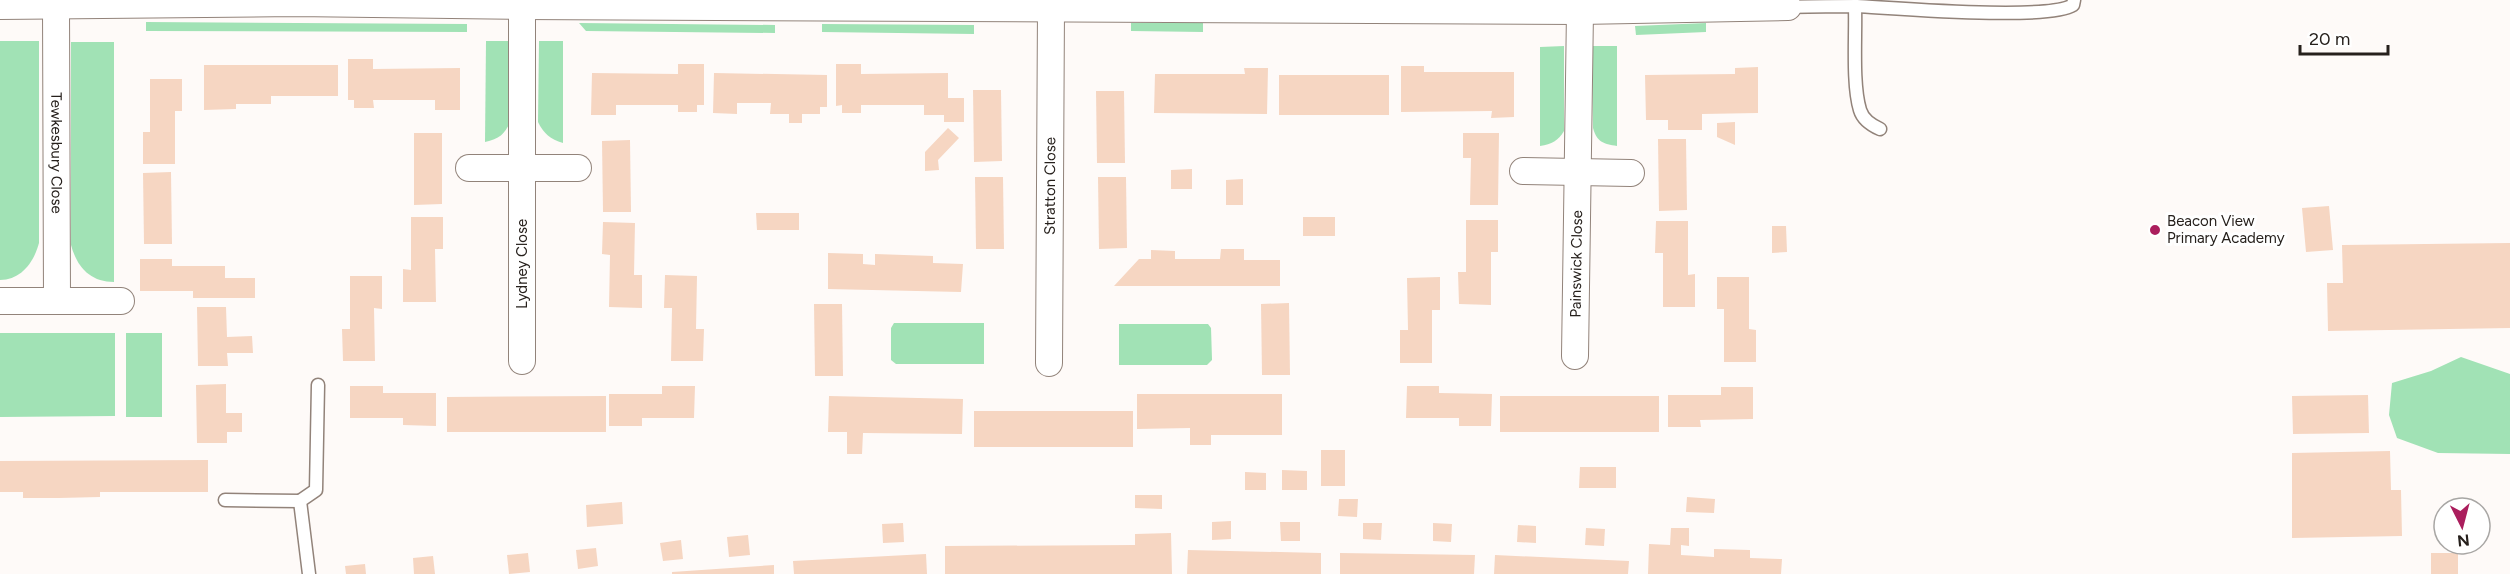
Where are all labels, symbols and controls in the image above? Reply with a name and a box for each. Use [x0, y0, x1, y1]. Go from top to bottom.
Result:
scale bar [2300, 18, 2388, 56]
text: 20 m [2309, 28, 2350, 50]
street label: Tewkesbury Close [47, 92, 66, 214]
street label: Stratton Close [1041, 137, 1059, 235]
street label: Painswick Close [1567, 210, 1586, 318]
place label: Beacon View Primary Academy [2167, 212, 2285, 247]
street label: Lydney Close [513, 219, 531, 309]
marker: Beacon View Primary Academy [2148, 223, 2162, 237]
north arrow [2432, 496, 2492, 556]
text: N [2456, 530, 2471, 551]

